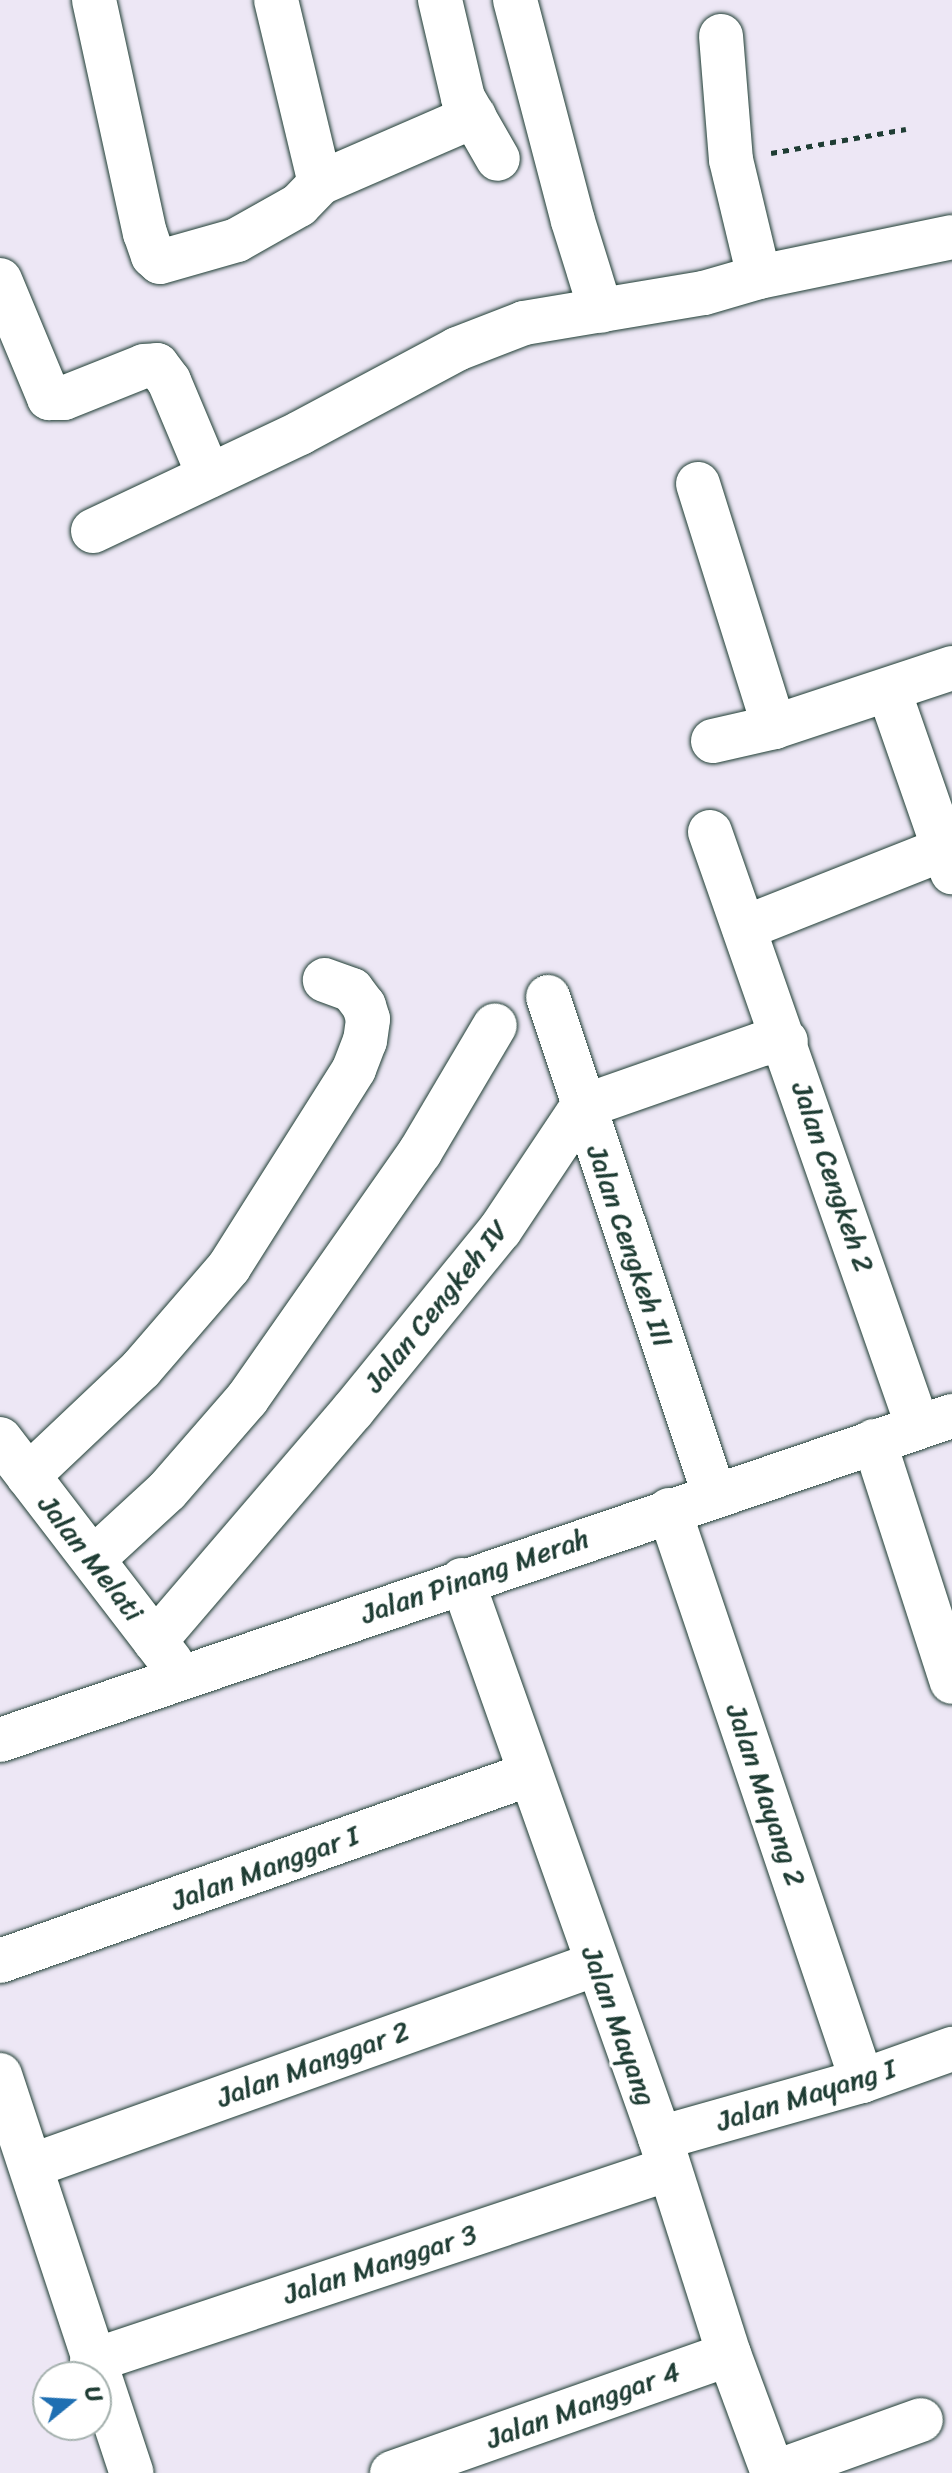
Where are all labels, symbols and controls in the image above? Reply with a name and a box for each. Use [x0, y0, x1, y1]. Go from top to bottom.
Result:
street label: Jalan Cengkeh 2 [785, 1077, 881, 1277]
street label: Jalan Cengkeh III [580, 1140, 680, 1352]
street label: Jalan Cengkeh IV [356, 1213, 516, 1399]
street label: Jalan Melati [31, 1488, 151, 1628]
street label: Jalan Pinang Merah [356, 1521, 594, 1631]
street label: Jalan Mayang 2 [719, 1700, 813, 1890]
street label: Jalan Manggar I [167, 1819, 363, 1917]
street label: Jalan Mayang [575, 1942, 663, 2110]
street label: Jalan Manggar 2 [213, 2014, 413, 2114]
street label: Jalan Mayang I [713, 2052, 899, 2138]
street label: Jalan Manggar 3 [280, 2217, 480, 2311]
street label: Jalan Manggar 4 [482, 2355, 684, 2455]
north arrow [32, 2361, 112, 2441]
text: U [73, 2381, 114, 2407]

